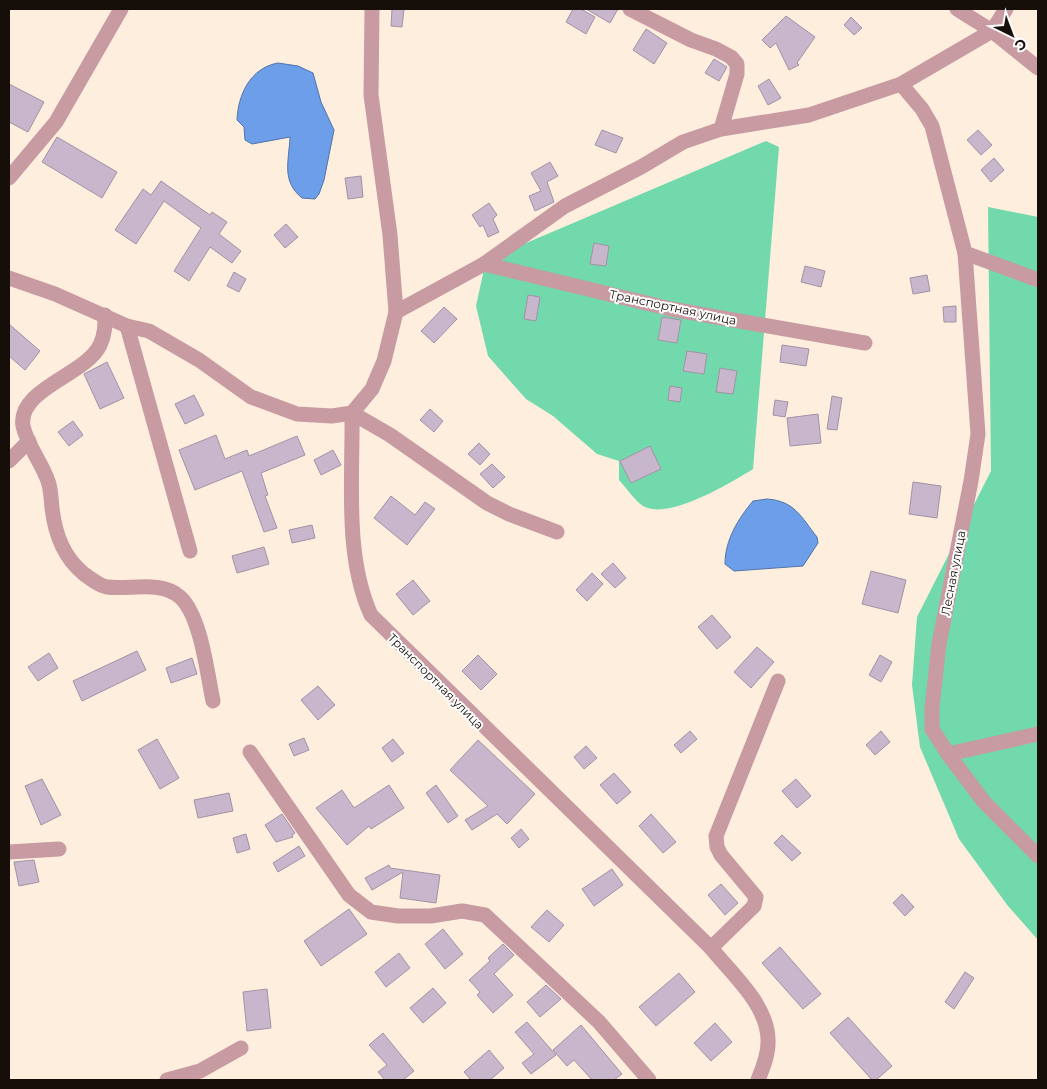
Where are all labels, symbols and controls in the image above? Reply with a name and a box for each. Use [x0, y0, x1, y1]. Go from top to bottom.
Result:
north arrow [987, 10, 1037, 60]
text: С [1011, 35, 1031, 55]
street label: Транспортная улица [608, 286, 738, 328]
street label: Лесная улица [937, 529, 969, 617]
street label: Транспортная улица [385, 630, 487, 732]

